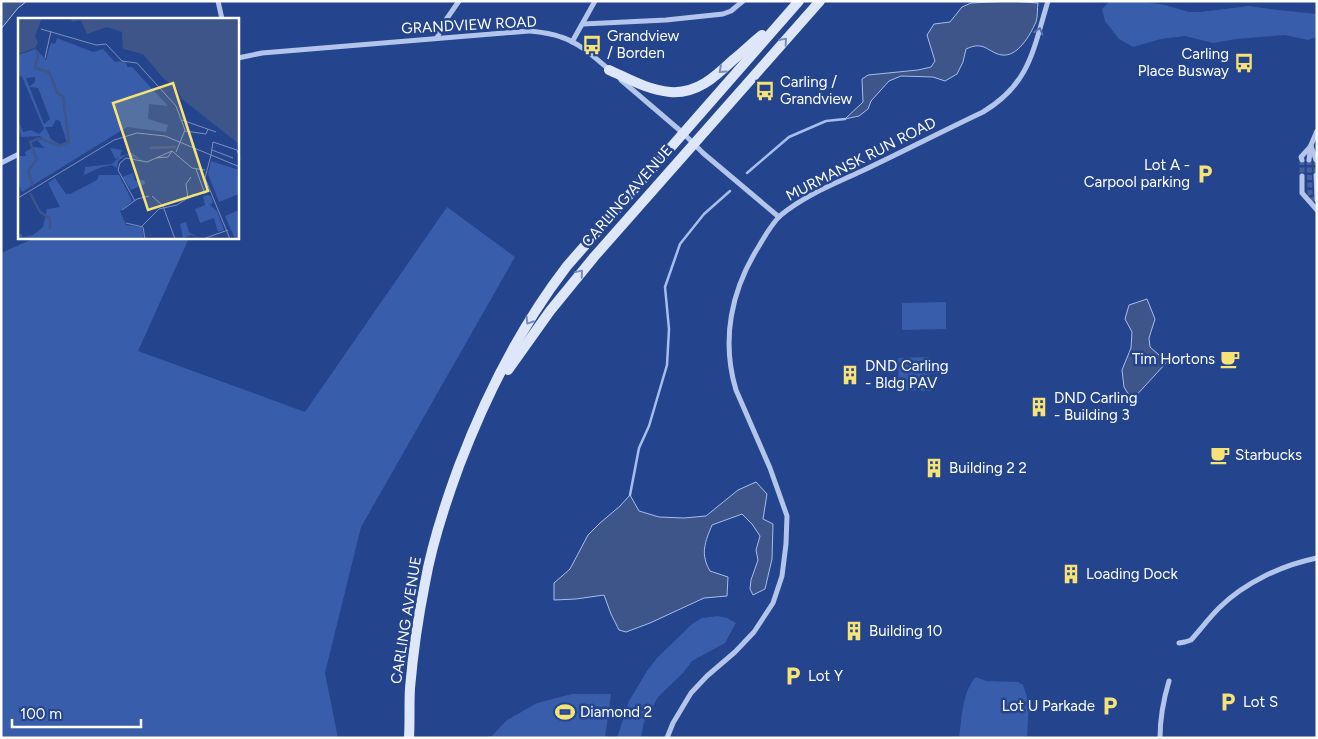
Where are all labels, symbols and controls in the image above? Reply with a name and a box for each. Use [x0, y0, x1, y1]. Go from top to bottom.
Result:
street label: GRANDVIEW ROAD [401, 12, 537, 38]
inset map [18, 18, 239, 239]
place label: Grandview / Borden [607, 27, 680, 62]
one-way arrow [1033, 28, 1043, 36]
bus stop icon: Grandview / Borden [581, 34, 603, 56]
one-way arrow [778, 38, 787, 47]
place label: Carling Place Busway [1138, 45, 1229, 80]
bus stop icon: Carling Place Busway [1233, 52, 1255, 74]
one-way arrow [719, 64, 728, 73]
place label: Carling / Grandview [780, 73, 853, 108]
bus stop icon: Carling / Grandview [754, 80, 776, 102]
street label: MURMANSK RUN ROAD [783, 113, 939, 205]
street label: CARLING AVENUE [578, 141, 676, 251]
place label: Lot A - Carpool parking [1084, 156, 1190, 191]
parking icon: Lot A - Carpool parking [1194, 163, 1216, 185]
one-way arrow [575, 270, 583, 279]
one-way arrow [526, 315, 535, 324]
cafe icon: Tim Hortons [1219, 348, 1241, 370]
place label: Tim Hortons [1132, 350, 1215, 368]
place label: DND Carling - Bldg PAV [865, 357, 948, 392]
building icon: DND Carling - Bldg PAV [839, 364, 861, 386]
place label: DND Carling - Building 3 [1054, 389, 1137, 424]
building icon: DND Carling - Building 3 [1028, 396, 1050, 418]
cafe icon: Starbucks [1209, 444, 1231, 466]
place label: Starbucks [1235, 446, 1302, 464]
building icon: Building 2 2 [923, 457, 945, 479]
place label: Building 2 2 [949, 459, 1027, 477]
street label: CARLING AVENUE [387, 555, 425, 685]
building icon: Loading Dock [1060, 563, 1082, 585]
place label: Loading Dock [1086, 565, 1178, 583]
building icon: Building 10 [843, 620, 865, 642]
place label: Building 10 [869, 622, 942, 640]
parking icon: Lot Y [782, 665, 804, 687]
place label: Lot Y [808, 667, 843, 685]
parking icon: Lot S [1217, 691, 1239, 713]
place label: Lot S [1243, 693, 1278, 711]
parking icon: Lot U Parkade [1099, 695, 1121, 717]
scale bar [12, 696, 141, 728]
place label: Lot U Parkade [1002, 697, 1095, 715]
sports icon: Diamond 2 [554, 701, 576, 723]
place label: Diamond 2 [580, 703, 652, 721]
text: 100 m [20, 705, 62, 723]

